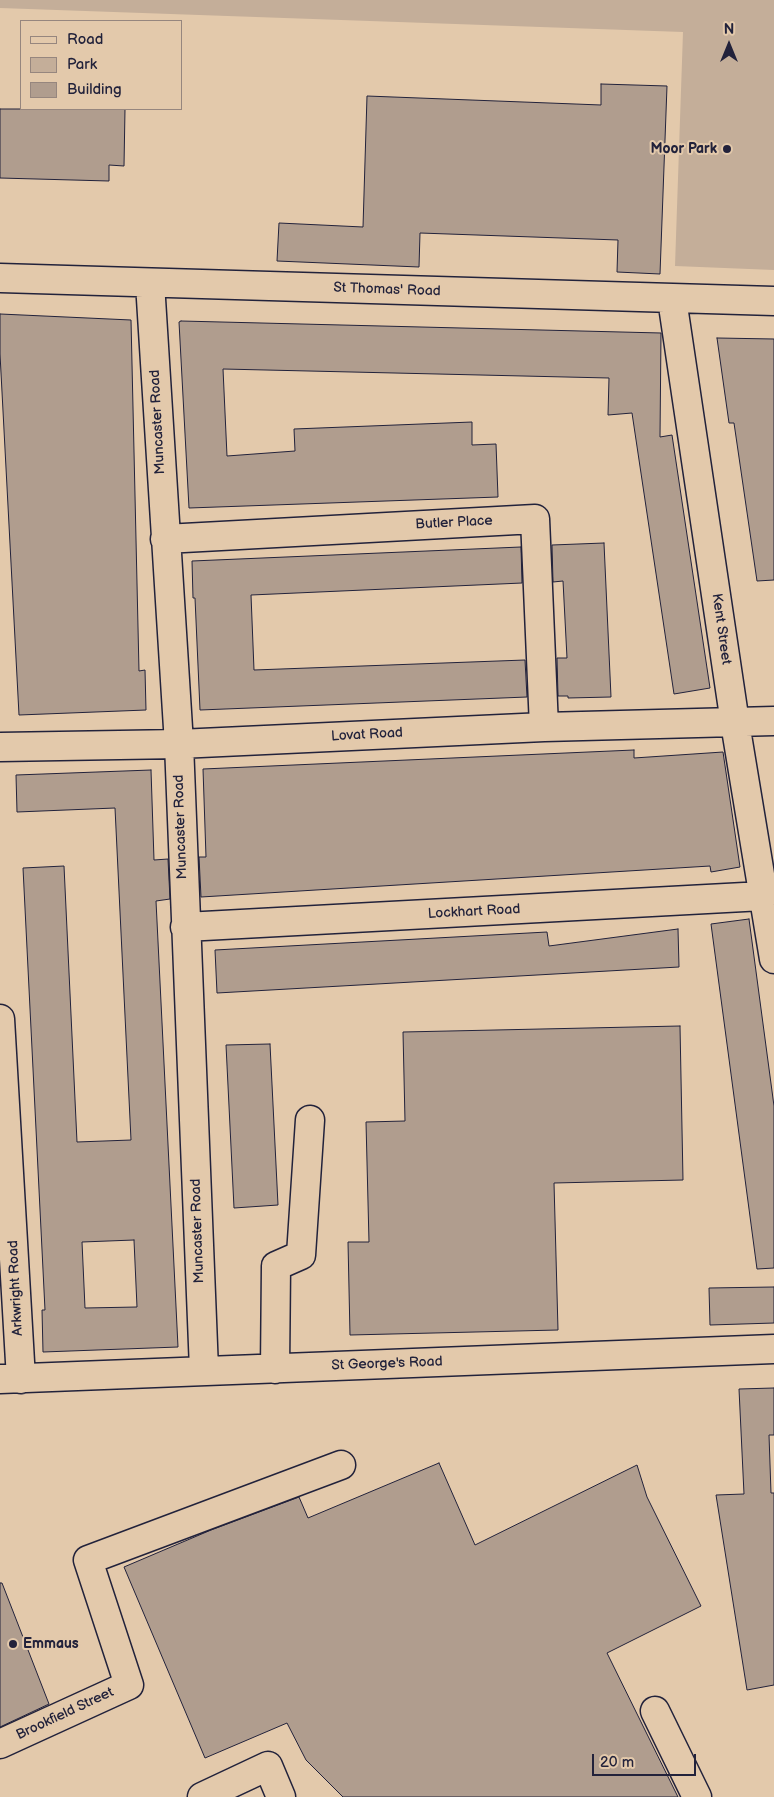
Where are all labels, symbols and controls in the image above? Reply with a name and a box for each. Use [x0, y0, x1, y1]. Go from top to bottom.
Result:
legend [20, 20, 182, 110]
north arrow [704, 20, 754, 70]
text: N [724, 21, 734, 38]
text: Road [67, 30, 103, 49]
text: Park [67, 55, 97, 74]
text: Building [67, 80, 122, 99]
place label: Moor Park [651, 141, 717, 157]
marker: Moor Park [721, 143, 733, 155]
street label: St Thomas' Road [333, 280, 441, 300]
street label: Muncaster Road [147, 369, 169, 475]
street label: Butler Place [415, 513, 493, 533]
street label: Kent Street [708, 592, 734, 666]
street label: Lovat Road [331, 725, 403, 745]
street label: Muncaster Road [171, 774, 191, 880]
street label: Lockhart Road [427, 901, 521, 923]
street label: Muncaster Road [188, 1178, 208, 1284]
street label: Arkwright Road [5, 1240, 27, 1336]
street label: St George's Road [331, 1354, 443, 1374]
place label: Emmaus [23, 1636, 79, 1652]
marker: Emmaus [7, 1638, 19, 1650]
street label: Brookfield Street [14, 1684, 116, 1744]
scale bar [594, 1744, 698, 1776]
text: 20 m [600, 1753, 634, 1772]

